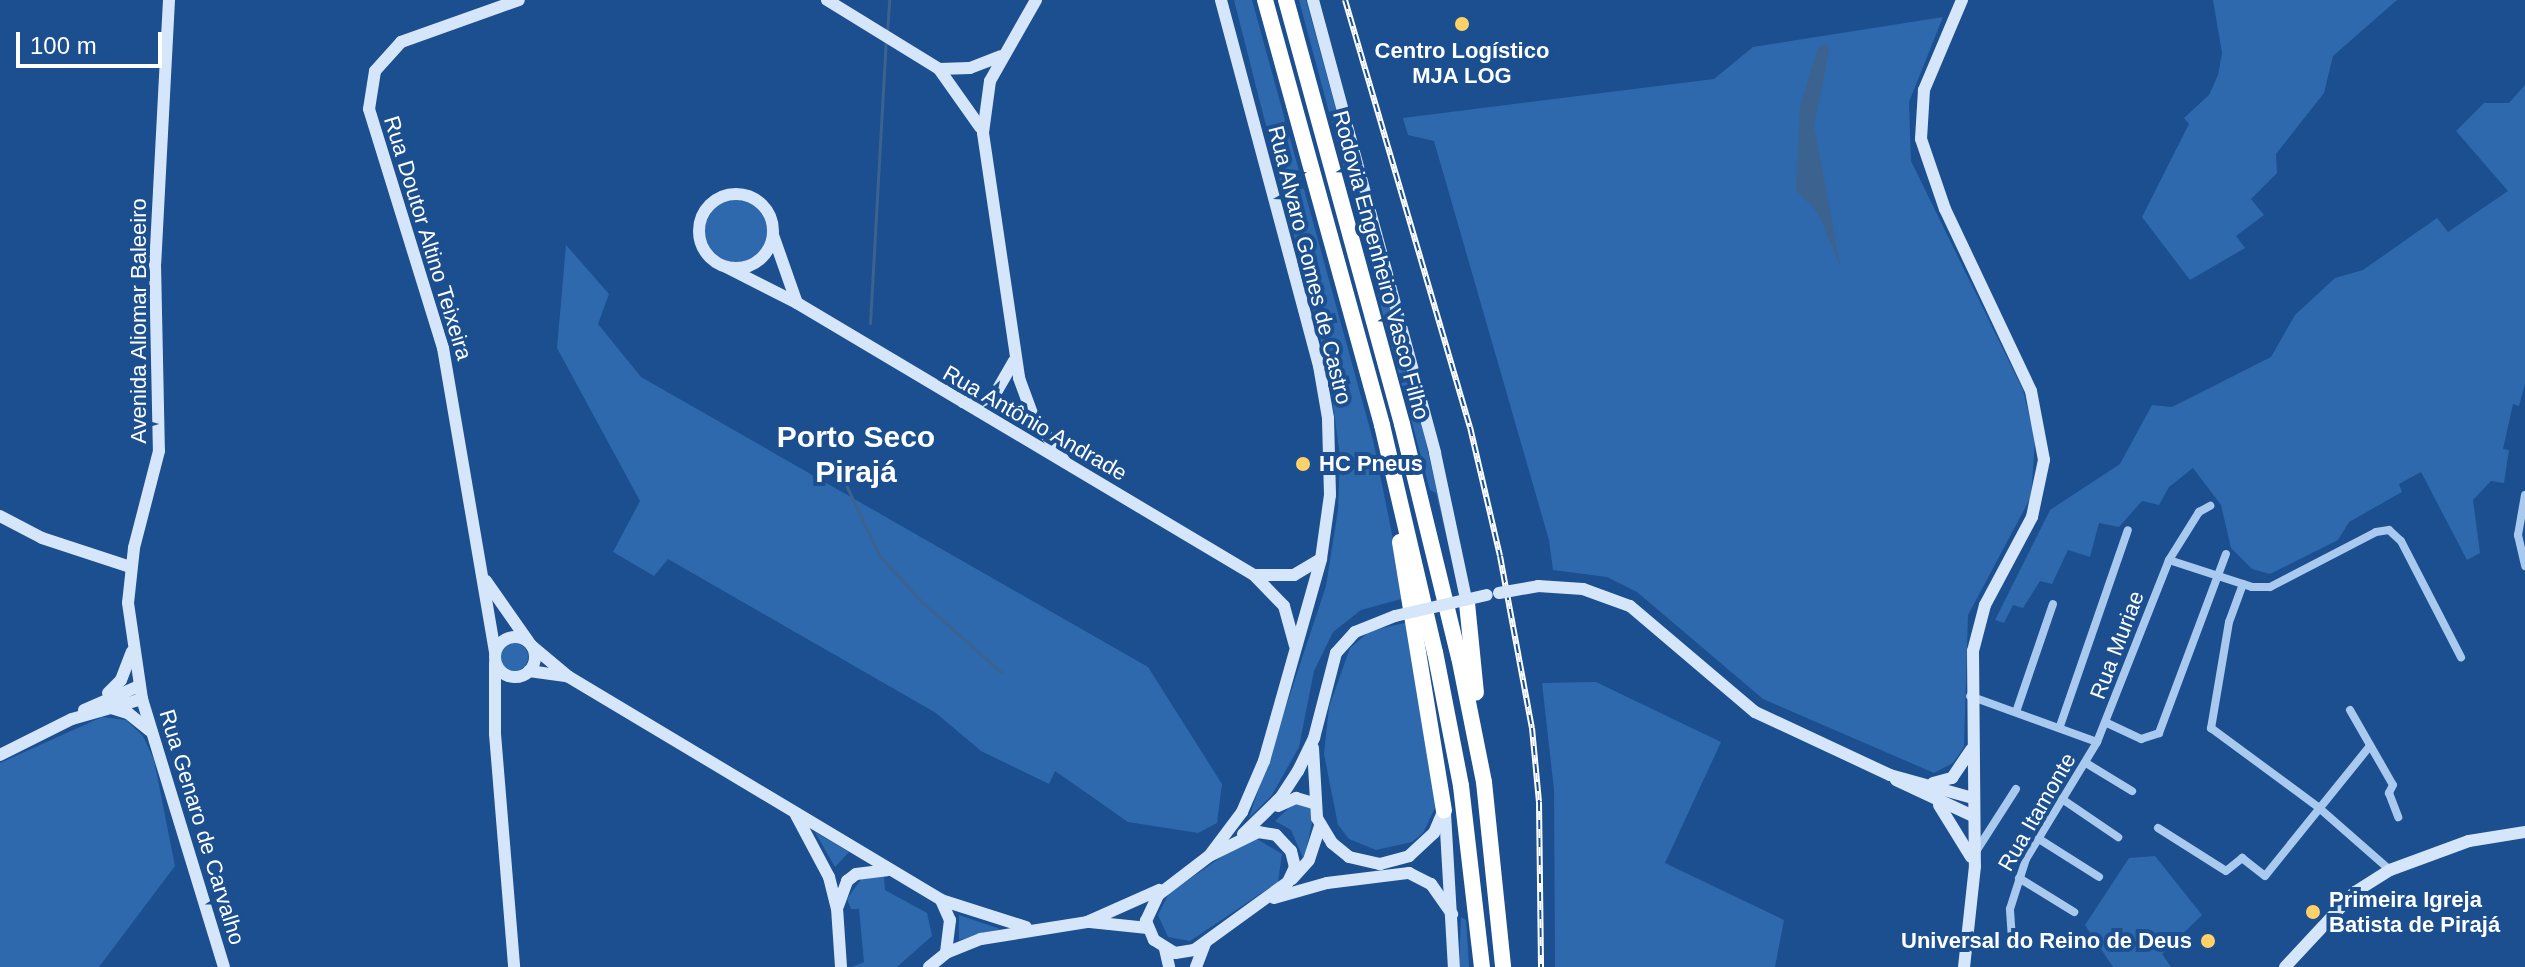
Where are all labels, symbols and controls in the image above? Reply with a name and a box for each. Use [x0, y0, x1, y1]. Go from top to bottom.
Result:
marker: Centro Logístico MJA LOG [1453, 15, 1471, 33]
scale bar [20, 16, 166, 66]
text: 100 m [30, 32, 97, 59]
place label: Centro Logístico MJA LOG [1375, 37, 1549, 88]
street label: Rodovia Engenheiro Vasco Filho [1327, 108, 1435, 422]
street label: Rua Doutor Altino Teixeira [378, 112, 478, 364]
street label: Rua Alvaro Gomes de Castro [1262, 122, 1358, 408]
street label: Avenida Aliomar Baleeiro [126, 198, 152, 444]
street label: Rua Antônio Andrade [937, 359, 1133, 487]
district label: Porto Seco Pirajá [777, 419, 935, 490]
place label: HC Pneus [1319, 451, 1423, 477]
marker: HC Pneus [1294, 455, 1312, 473]
street label: Rua Muriae [2084, 587, 2150, 703]
street label: Rua Genaro de Carvalho [154, 706, 250, 948]
street label: Rua Itamonte [1993, 748, 2081, 876]
place label: Primeira Igreja Batista de Pirajá [2329, 886, 2500, 938]
marker: Primeira Igreja Batista de Pirajá [2304, 903, 2322, 921]
place label: Universal do Reino de Deus [1901, 928, 2192, 954]
marker: Universal do Reino de Deus [2199, 932, 2217, 950]

